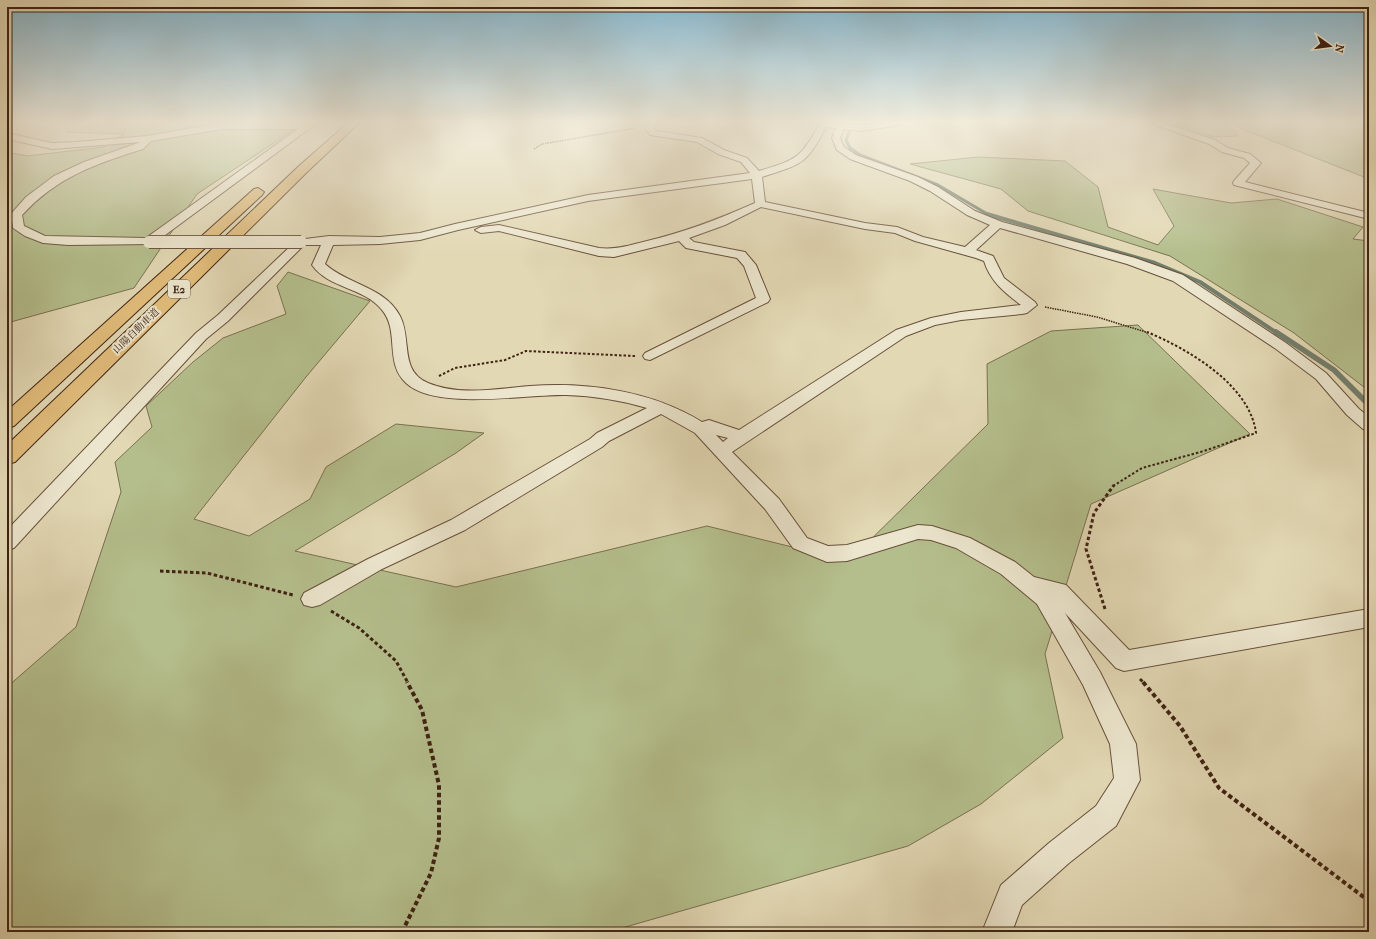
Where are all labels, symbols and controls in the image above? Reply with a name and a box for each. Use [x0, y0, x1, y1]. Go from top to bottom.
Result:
north arrow [1310, 26, 1350, 66]
text: N [1332, 43, 1347, 55]
road number: E2 [168, 280, 190, 298]
street label: 山陽自動車道 [110, 306, 162, 356]

